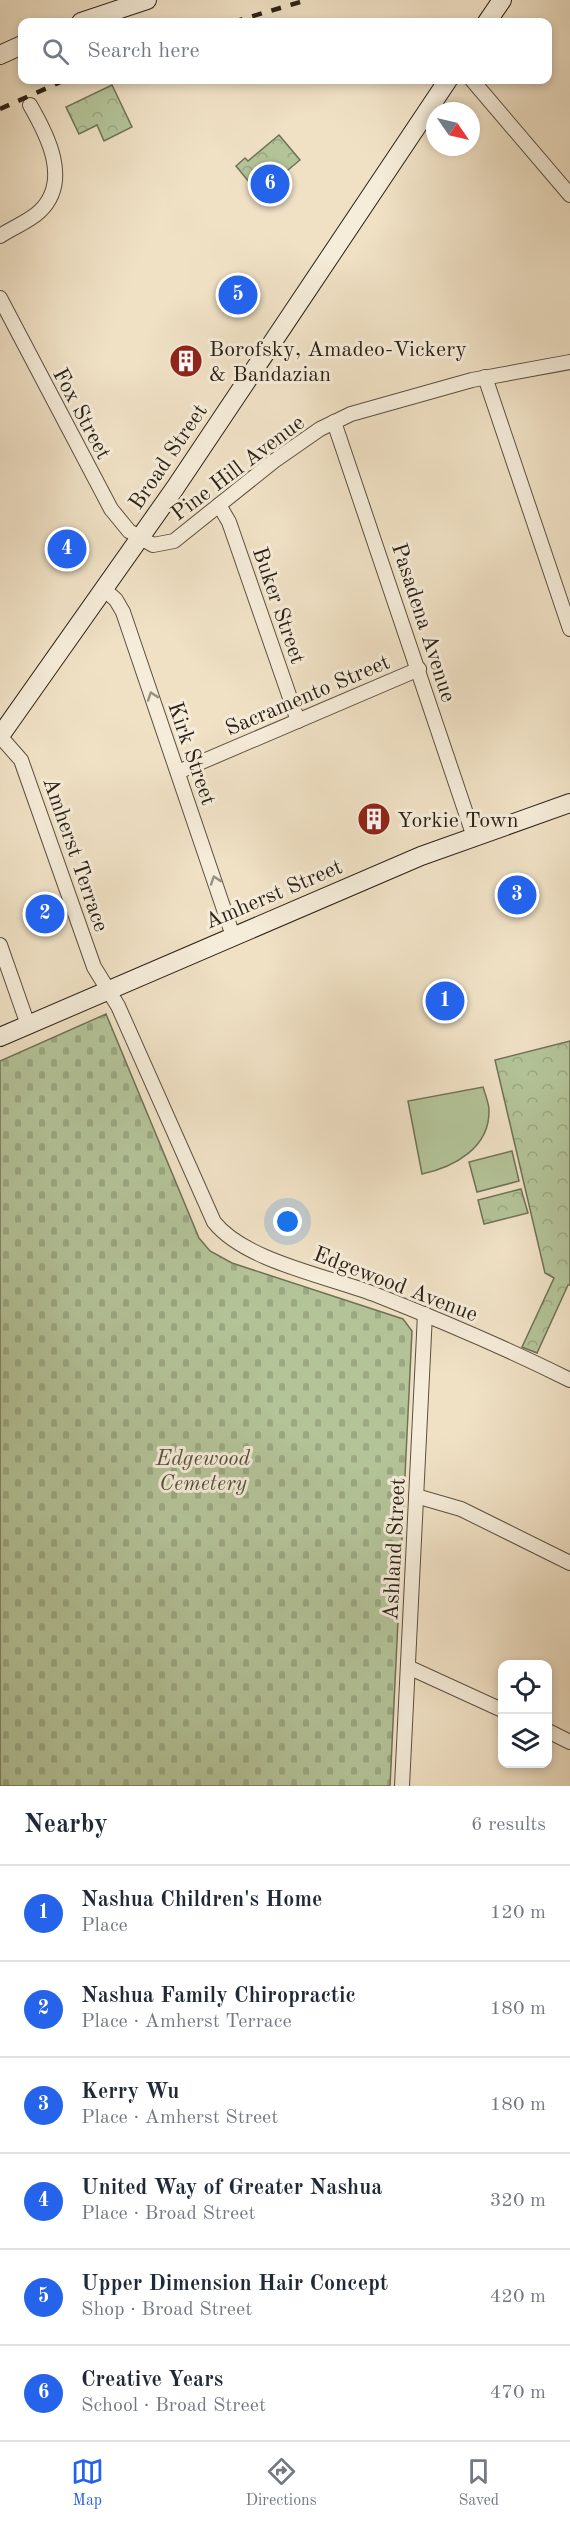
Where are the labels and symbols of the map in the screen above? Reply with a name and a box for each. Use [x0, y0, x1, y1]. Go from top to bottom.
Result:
north arrow [426, 102, 480, 156]
pin: 6 [250, 162, 290, 207]
pin: 5 [218, 272, 258, 318]
place label: Borofsky, Amadeo-Vickery & Bandazian [209, 339, 467, 386]
building icon: Borofsky, Amadeo-Vickery & Bandazian [168, 343, 204, 379]
street label: Fox Street [48, 365, 114, 463]
street label: Broad Street [125, 400, 212, 514]
street label: Pine Hill Avenue [168, 412, 309, 526]
pin: 4 [48, 526, 86, 572]
street label: Pasadena Avenue [387, 540, 459, 705]
street label: Buker Street [248, 544, 308, 667]
street label: Sacramento Street [222, 651, 393, 740]
one-way arrow [146, 691, 159, 702]
street label: Kirk Street [163, 699, 219, 808]
street label: Amherst Terrace [38, 775, 112, 935]
building icon: Yorkie Town [356, 801, 392, 837]
place label: Yorkie Town [397, 810, 519, 832]
street label: Amherst Street [202, 856, 346, 934]
pin: 3 [498, 872, 536, 918]
one-way arrow [209, 875, 222, 886]
pin: 2 [26, 892, 64, 936]
pin: 1 [426, 978, 464, 1024]
your location [273, 1207, 302, 1236]
street label: Edgewood Avenue [310, 1243, 480, 1326]
park label: Edgewood Cemetery [155, 1448, 251, 1495]
street label: Ashland Street [380, 1477, 410, 1621]

